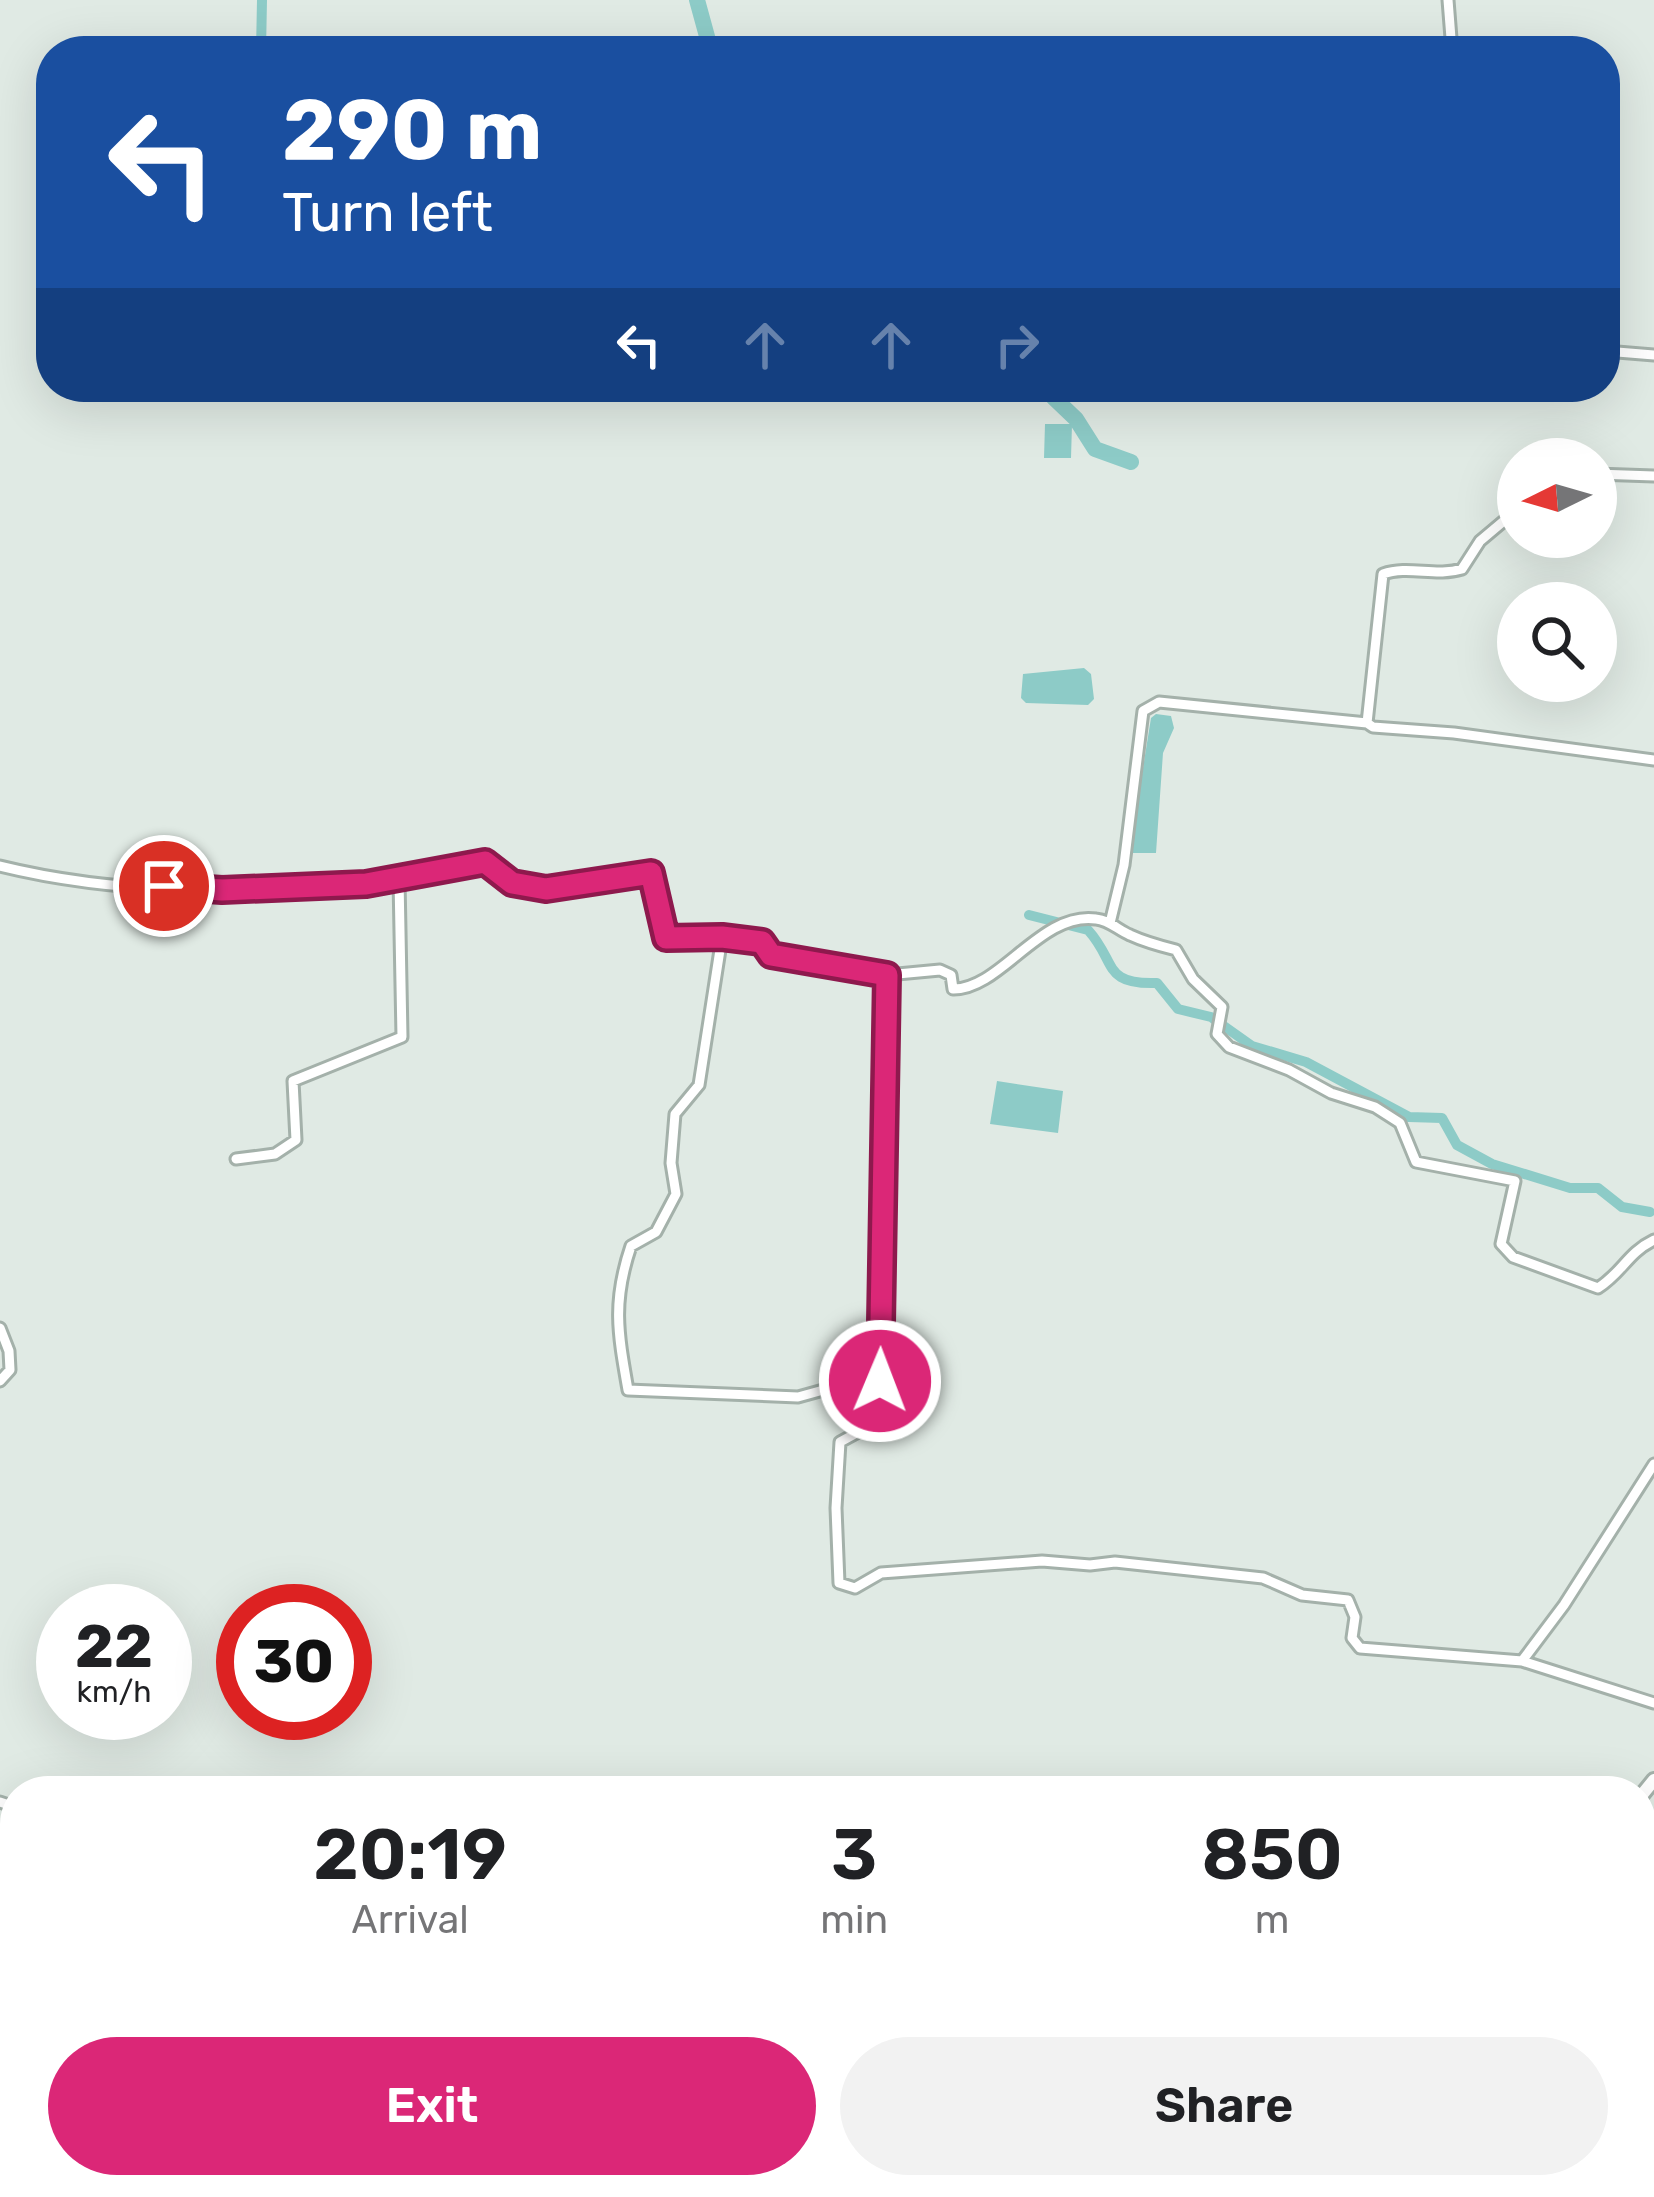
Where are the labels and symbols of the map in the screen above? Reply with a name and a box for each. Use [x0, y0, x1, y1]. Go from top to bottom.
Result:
north arrow [1497, 438, 1617, 558]
pin [113, 835, 215, 937]
position arrow [817, 1318, 943, 1444]
speed limit sign: 30 [216, 1584, 372, 1740]

